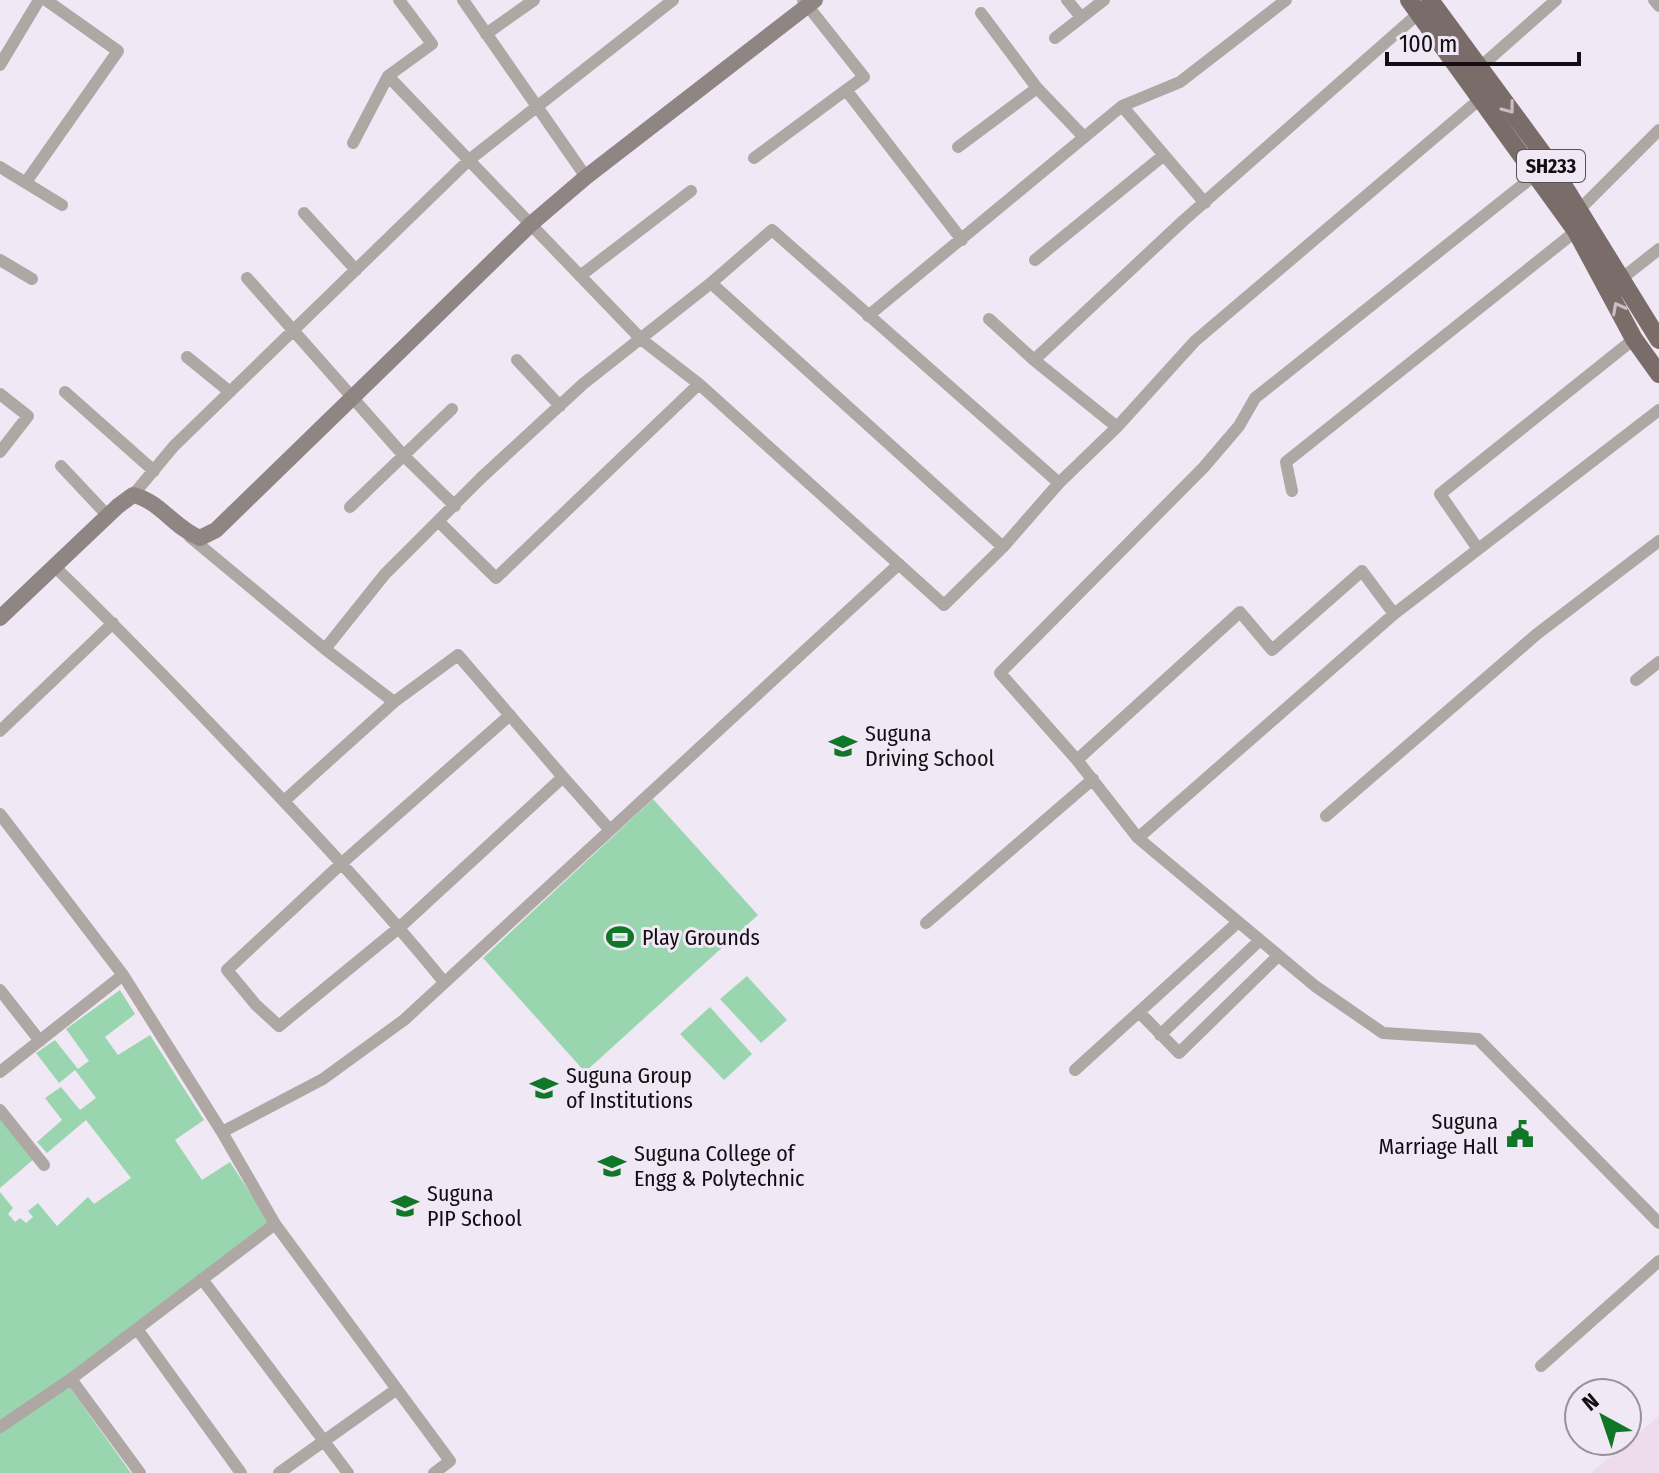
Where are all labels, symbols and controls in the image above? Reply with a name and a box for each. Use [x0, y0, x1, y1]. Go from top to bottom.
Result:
scale bar [1387, 16, 1579, 66]
text: 100 m [1399, 30, 1457, 58]
one-way arrow [1499, 100, 1513, 114]
road number: SH233 [1517, 150, 1585, 182]
one-way arrow [1612, 301, 1627, 316]
place label: Suguna Driving School [865, 720, 995, 772]
school or university icon: Suguna Driving School [828, 731, 858, 761]
sports icon: Play Grounds [605, 922, 635, 952]
place label: Play Grounds [642, 924, 760, 951]
place label: Suguna Group of Institutions [566, 1062, 693, 1114]
school or university icon: Suguna Group of Institutions [529, 1073, 559, 1103]
place label: Suguna Marriage Hall [1379, 1108, 1498, 1160]
public building icon: Suguna Marriage Hall [1505, 1119, 1535, 1149]
place label: Suguna College of Engg & Polytechnic [634, 1140, 805, 1192]
school or university icon: Suguna College of Engg & Polytechnic [597, 1151, 627, 1181]
place label: Suguna PIP School [427, 1180, 522, 1232]
school or university icon: Suguna PIP School [390, 1191, 420, 1221]
north arrow [1563, 1377, 1643, 1457]
text: N [1577, 1387, 1604, 1417]

